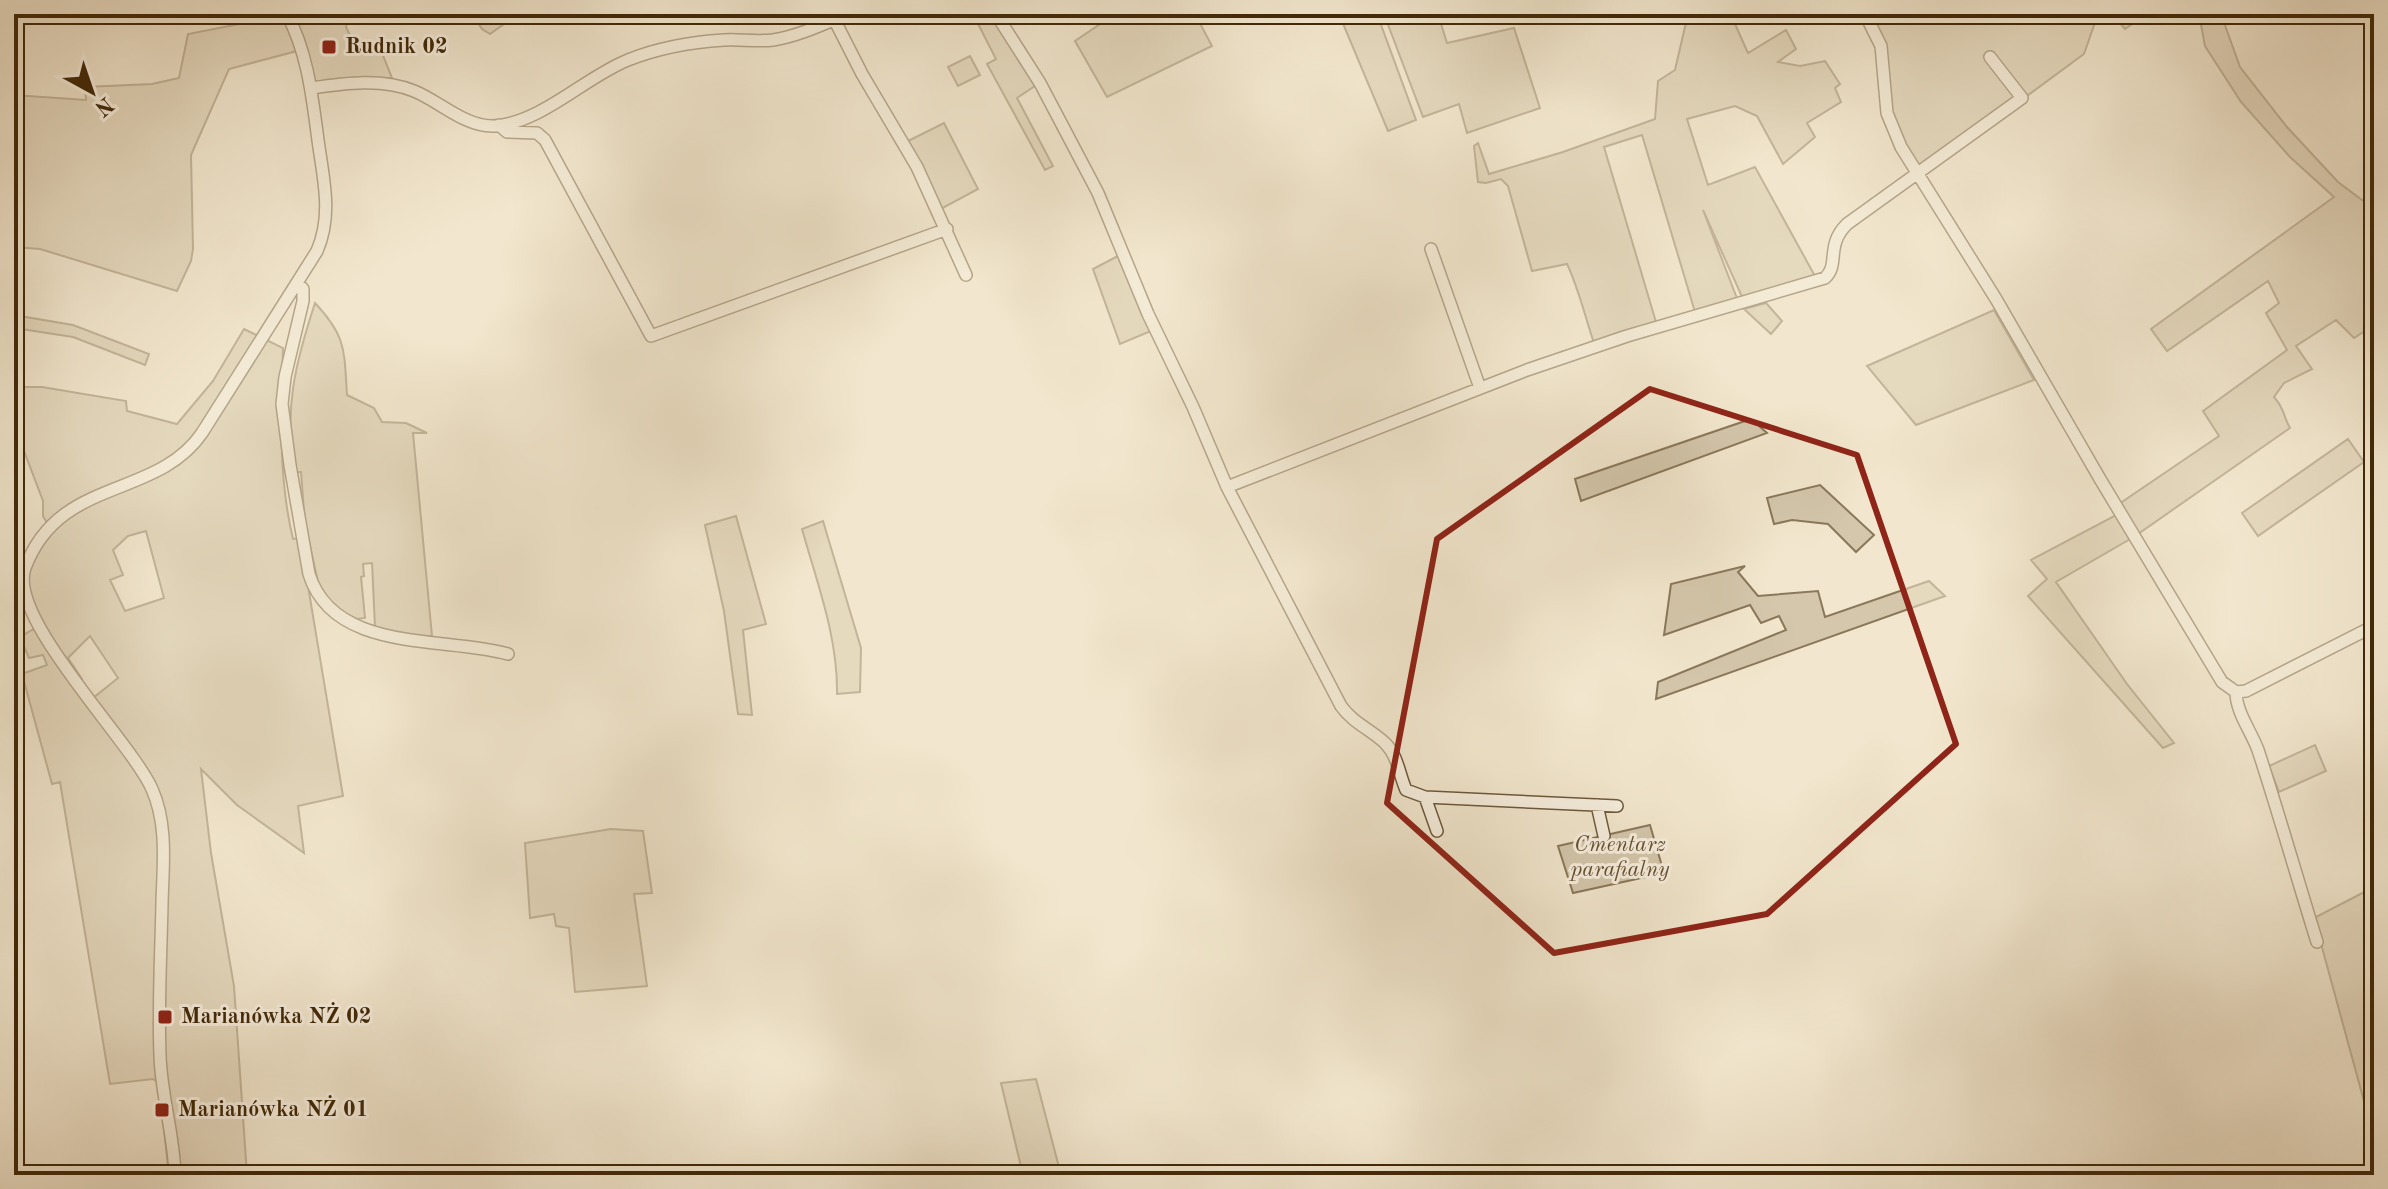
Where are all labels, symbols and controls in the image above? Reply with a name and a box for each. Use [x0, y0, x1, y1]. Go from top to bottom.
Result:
place label: Rudnik 02 [345, 36, 448, 58]
marker: Rudnik 02 [320, 38, 338, 56]
north arrow [52, 52, 132, 132]
text: N [90, 92, 117, 120]
park label: Cmentarz parafialny [1568, 834, 1670, 881]
place label: Marianówka NŻ 02 [181, 1002, 372, 1028]
marker: Marianówka NŻ 02 [156, 1008, 174, 1026]
place label: Marianówka NŻ 01 [178, 1095, 369, 1121]
marker: Marianówka NŻ 01 [153, 1101, 171, 1119]

